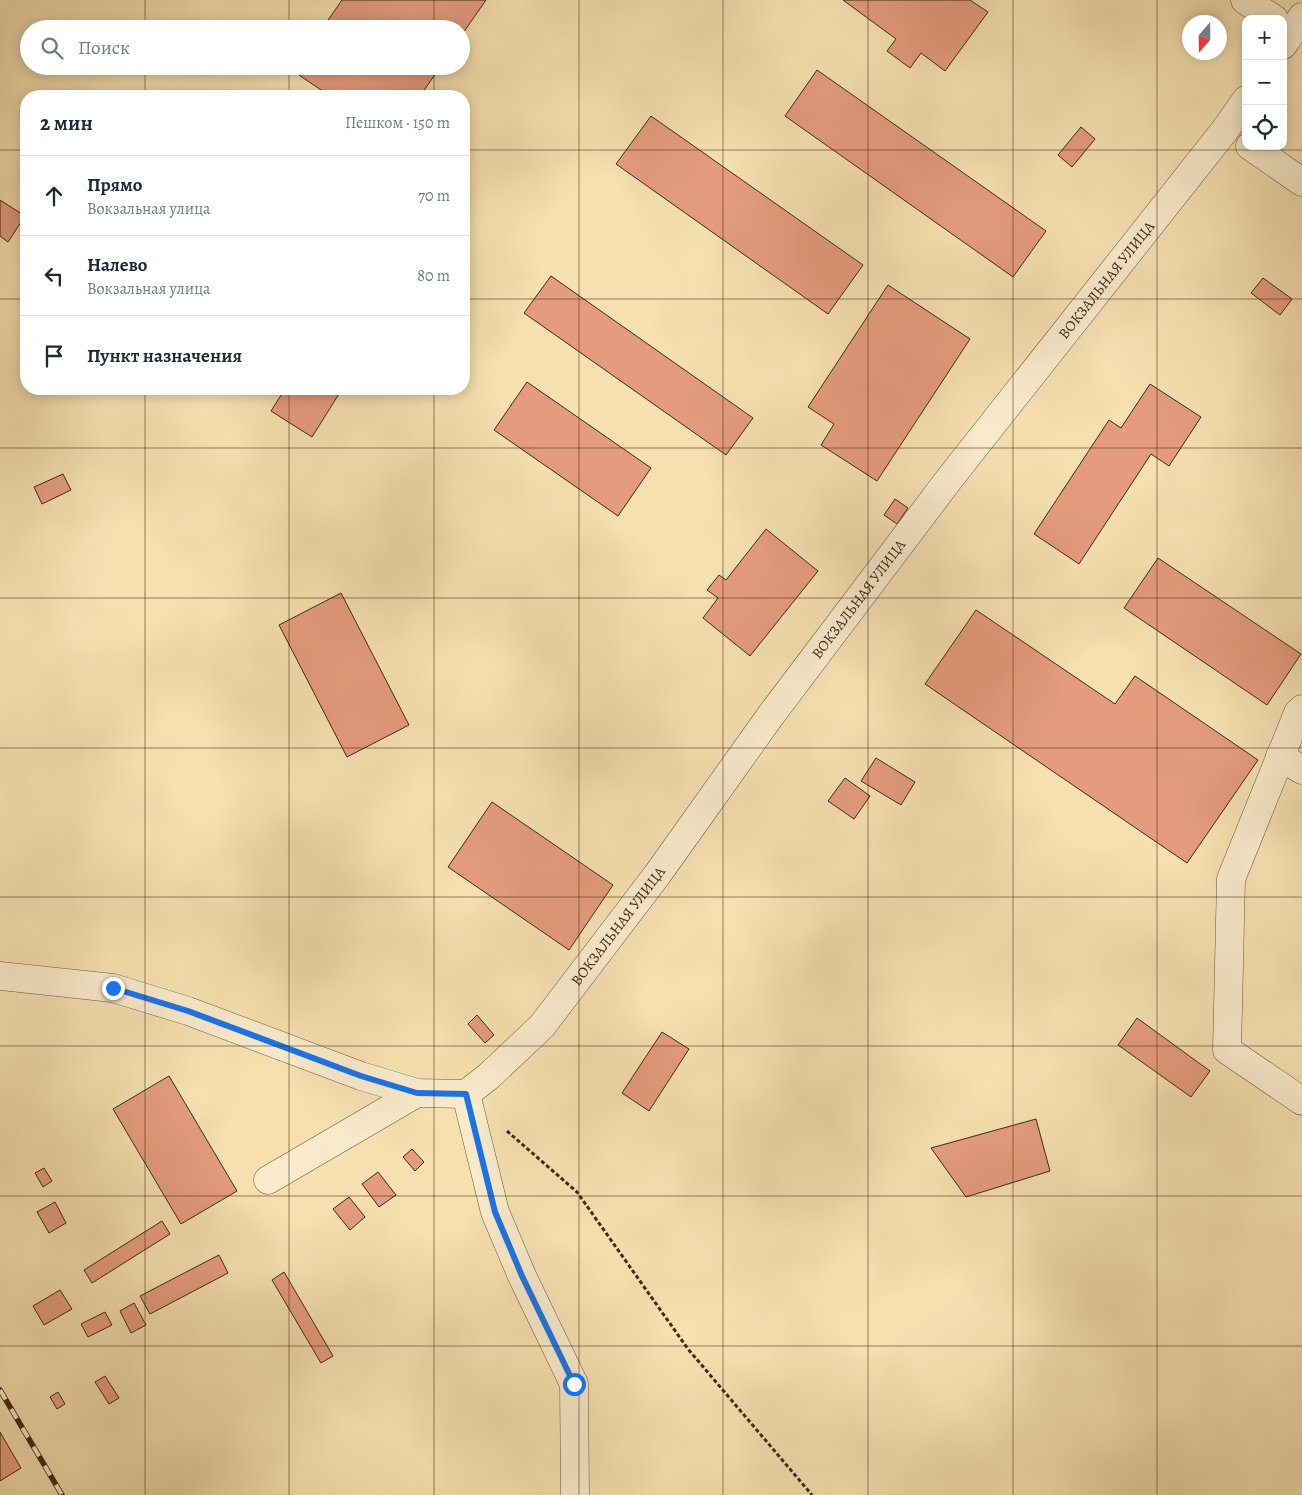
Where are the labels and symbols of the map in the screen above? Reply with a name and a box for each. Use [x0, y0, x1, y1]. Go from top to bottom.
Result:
north arrow [1182, 15, 1227, 60]
street label: ВОКЗАЛЬНАЯ УЛИЦА [1054, 217, 1159, 343]
street label: ВОКЗАЛЬНАЯ УЛИЦА [807, 535, 910, 663]
street label: ВОКЗАЛЬНАЯ УЛИЦА [566, 862, 670, 990]
route end [102, 977, 125, 1000]
route start [563, 1373, 586, 1396]

